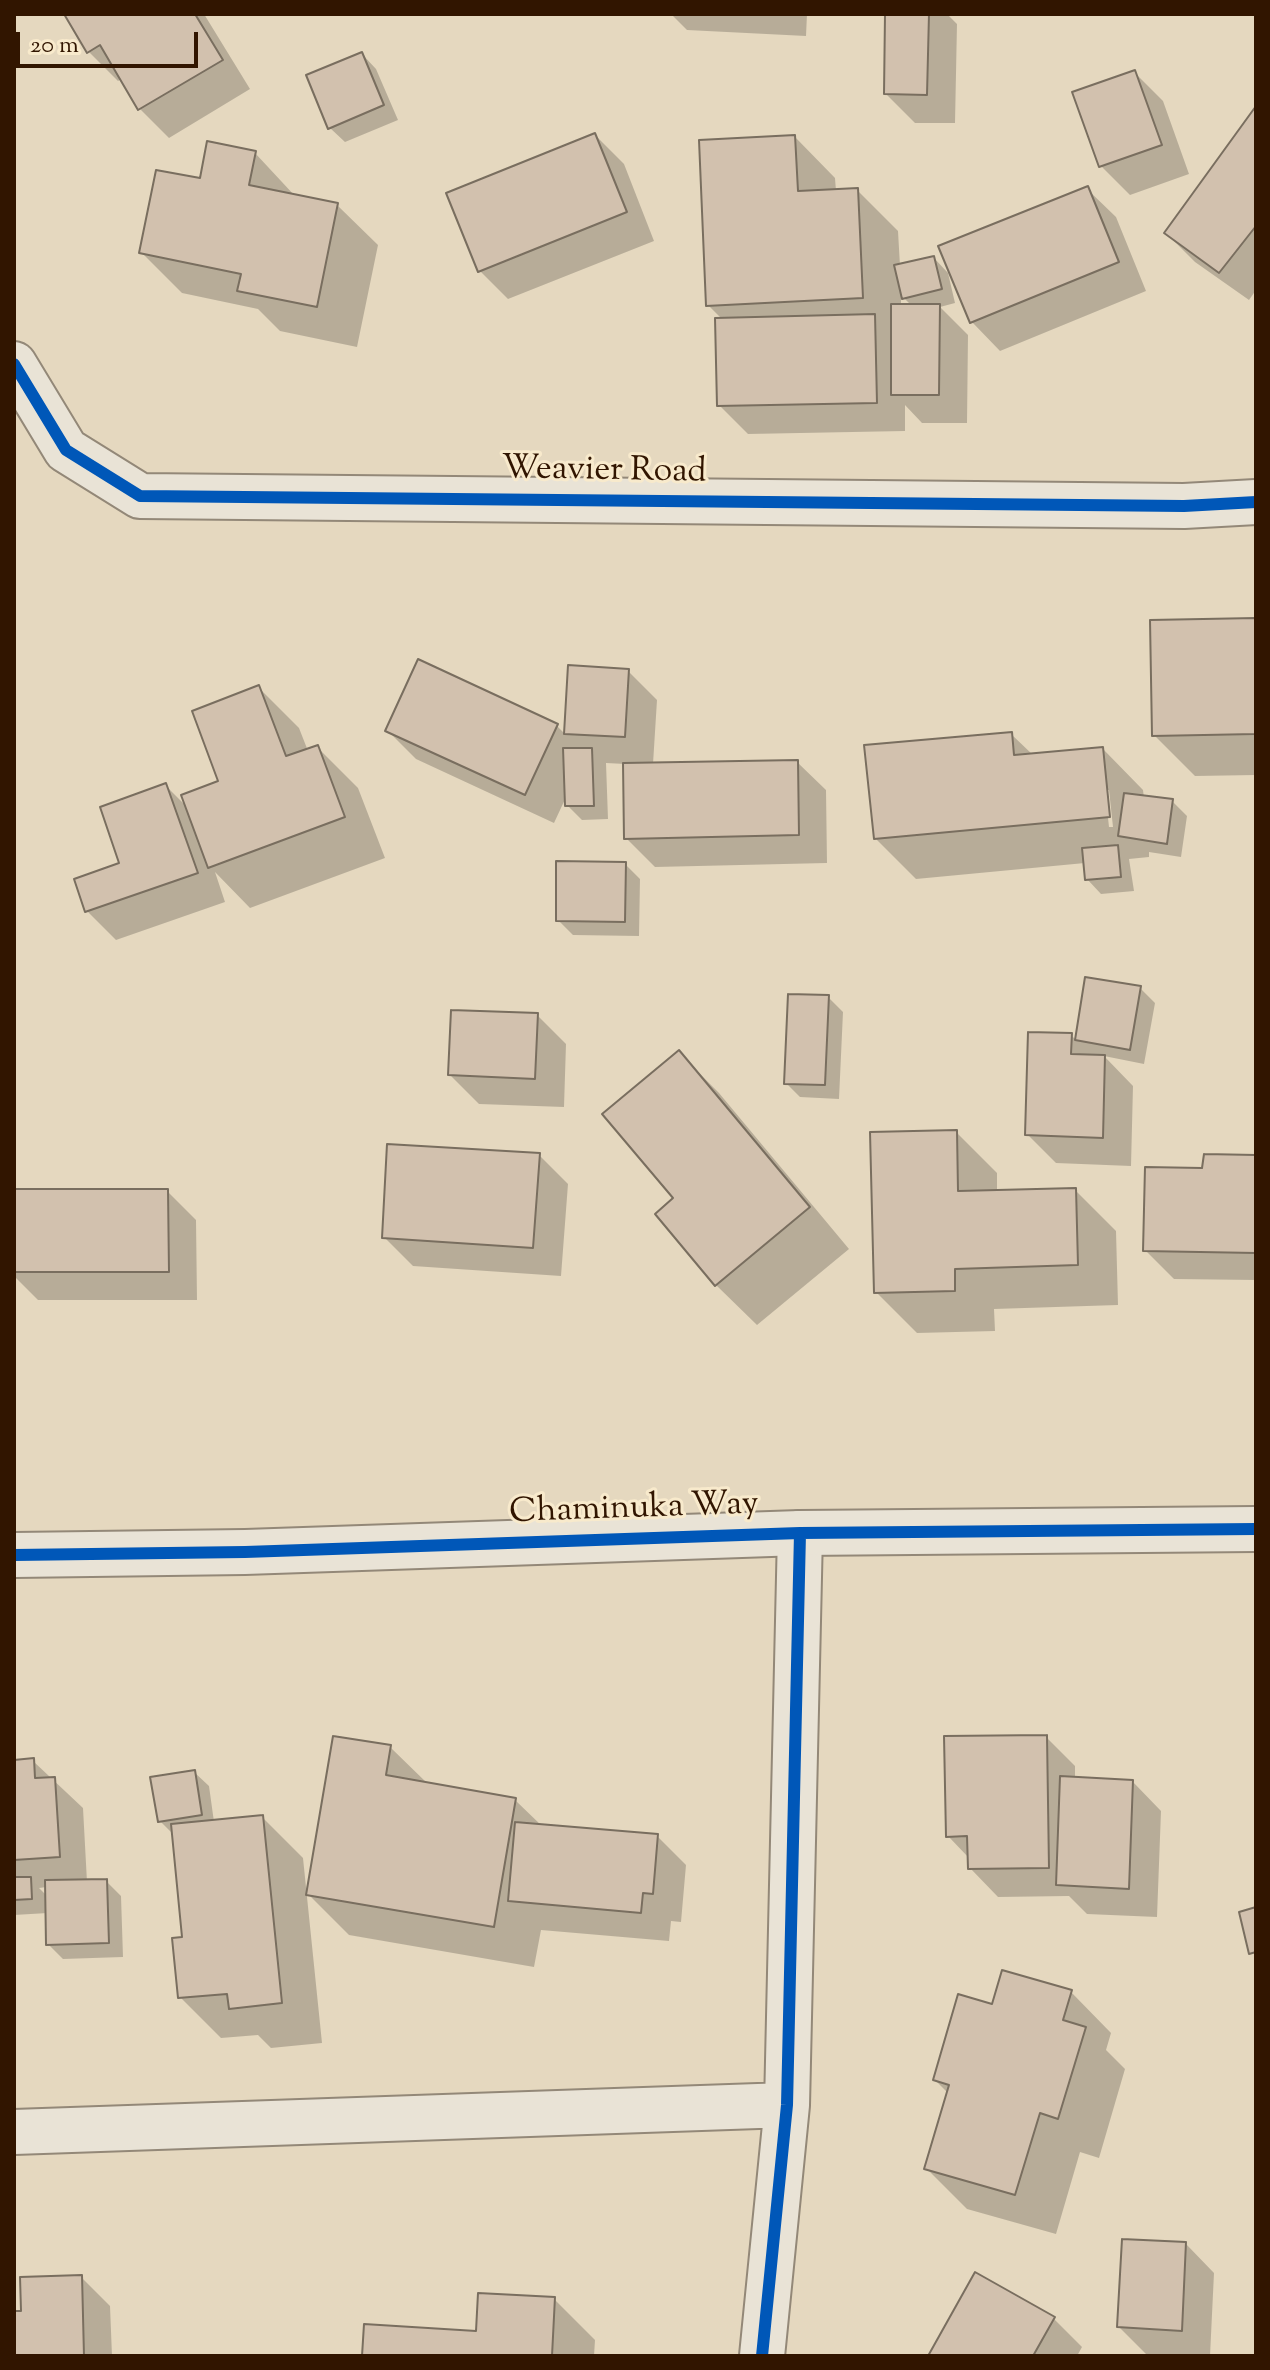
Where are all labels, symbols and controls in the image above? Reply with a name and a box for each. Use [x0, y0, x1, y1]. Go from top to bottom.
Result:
scale bar [20, 16, 202, 66]
text: 20 m [30, 29, 79, 63]
street label: Weavier Road [501, 451, 707, 495]
street label: Chaminuka Way [509, 1486, 759, 1536]

